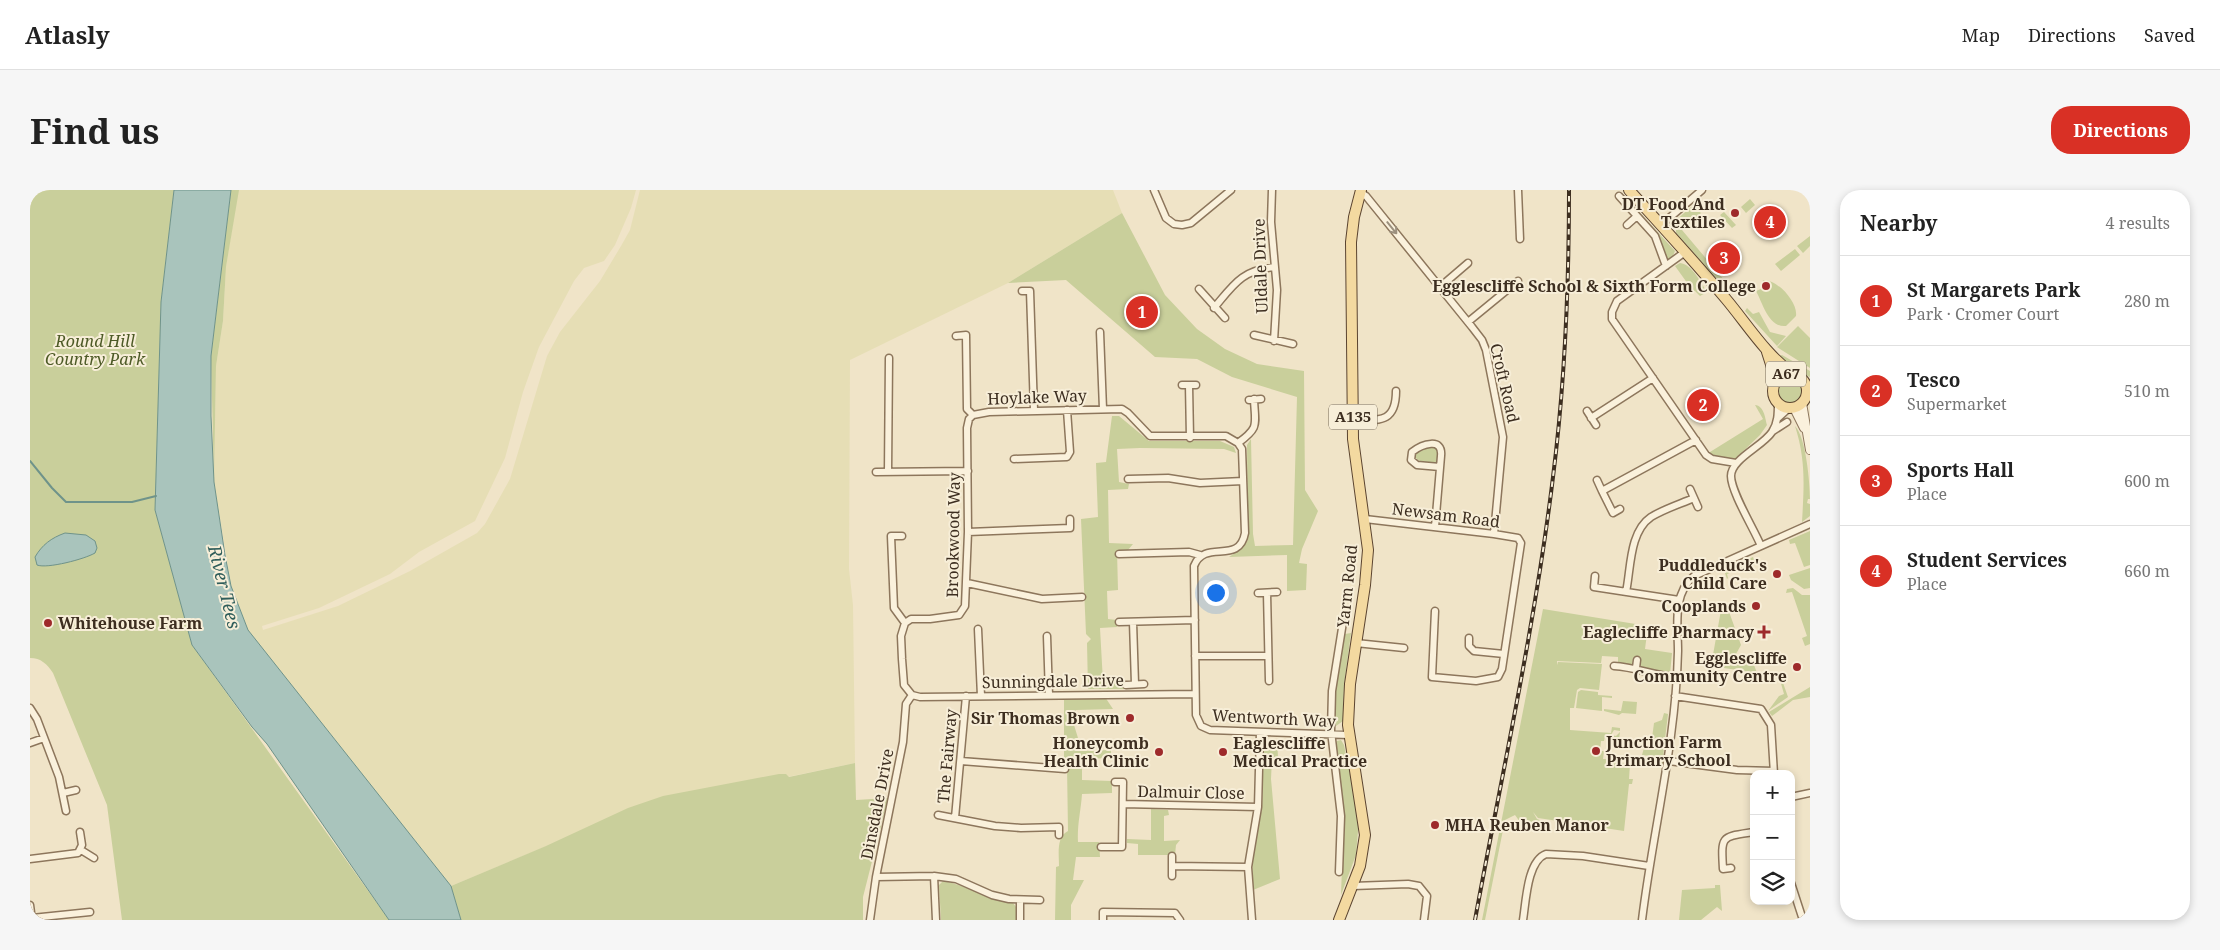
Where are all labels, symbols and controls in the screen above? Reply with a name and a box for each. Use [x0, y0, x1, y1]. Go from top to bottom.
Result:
text: Atlasly [25, 18, 110, 51]
text: Map [1962, 23, 2000, 47]
text: Directions [2028, 23, 2116, 47]
text: Saved [2144, 23, 2195, 47]
button: Directions [2051, 106, 2190, 154]
text: Find us [30, 107, 159, 154]
place label: DT Food And Textiles [1622, 193, 1726, 233]
pin: 4 [1754, 203, 1786, 241]
marker: DT Food And Textiles [1729, 207, 1741, 219]
text: Nearby [1860, 209, 1938, 237]
text: 4 results [2106, 212, 2170, 234]
street label: Uldale Drive [1247, 218, 1273, 314]
one-way arrow [1387, 221, 1398, 234]
pin: 3 [1708, 239, 1740, 277]
place label: Egglescliffe School & Sixth Form College [1432, 275, 1756, 297]
text: St Margarets Park [1907, 277, 2080, 303]
marker: Egglescliffe School & Sixth Form College [1760, 280, 1772, 292]
text: 1 [1871, 290, 1881, 312]
text: 280 m [2124, 290, 2170, 312]
pin: 1 [1126, 293, 1158, 331]
text: Park · Cromer Court [1907, 303, 2059, 325]
park label: Round Hill Country Park [45, 330, 146, 370]
street label: Croft Road [1485, 341, 1525, 425]
road number: A67 [1766, 362, 1806, 386]
text: Tesco [1907, 367, 1960, 393]
text: 2 [1871, 380, 1881, 402]
text: 510 m [2124, 380, 2170, 402]
street label: Hoylake Way [987, 384, 1088, 410]
pin: 2 [1687, 386, 1719, 424]
text: Supermarket [1907, 393, 2007, 415]
road number: A135 [1329, 404, 1377, 430]
text: Sports Hall [1907, 457, 2014, 483]
text: 3 [1871, 470, 1881, 492]
text: 600 m [2124, 470, 2170, 492]
street label: Brookwood Way [941, 471, 965, 598]
text: Place [1907, 483, 1947, 505]
street label: Newsam Road [1391, 497, 1501, 533]
water label: River Tees [203, 541, 247, 631]
street label: Yarm Road [1332, 543, 1362, 630]
text: Student Services [1907, 547, 2067, 573]
place label: Puddleduck's Child Care [1659, 554, 1767, 594]
text: 4 [1871, 560, 1881, 582]
text: 660 m [2124, 560, 2170, 582]
marker: Puddleduck's Child Care [1771, 568, 1783, 580]
text: Place [1907, 573, 1947, 595]
your location [1203, 580, 1229, 606]
place label: Cooplands [1661, 595, 1746, 617]
marker: Cooplands [1750, 600, 1762, 612]
place label: Whitehouse Farm [58, 612, 202, 634]
marker: Whitehouse Farm [42, 617, 54, 629]
place label: Eaglecliffe Pharmacy [1583, 621, 1755, 643]
marker: Eaglecliffe Pharmacy [1758, 626, 1770, 638]
place label: Egglescliffe Community Centre [1634, 647, 1787, 687]
marker: Egglescliffe Community Centre [1791, 661, 1803, 673]
street label: Sunningdale Drive [982, 669, 1124, 693]
street label: Wentworth Way [1211, 704, 1338, 732]
street label: The Fairway [932, 707, 962, 804]
place label: Sir Thomas Brown [971, 707, 1120, 729]
marker: Sir Thomas Brown [1124, 712, 1136, 724]
place label: Junction Farm Primary School [1605, 731, 1731, 771]
place label: Honeycomb Health Clinic [1043, 732, 1149, 772]
place label: Eaglescliffe Medical Practice [1233, 732, 1367, 772]
marker: Junction Farm Primary School [1590, 745, 1602, 757]
street label: Dinsdale Drive [855, 746, 899, 862]
marker: Honeycomb Health Clinic [1153, 746, 1165, 758]
marker: Eaglescliffe Medical Practice [1217, 746, 1229, 758]
map controls [1750, 770, 1795, 905]
button: + [1750, 770, 1795, 815]
street label: Dalmuir Close [1137, 780, 1245, 804]
place label: MHA Reuben Manor [1445, 814, 1609, 836]
button: − [1750, 815, 1795, 860]
marker: MHA Reuben Manor [1429, 819, 1441, 831]
button: layers [1750, 860, 1795, 905]

